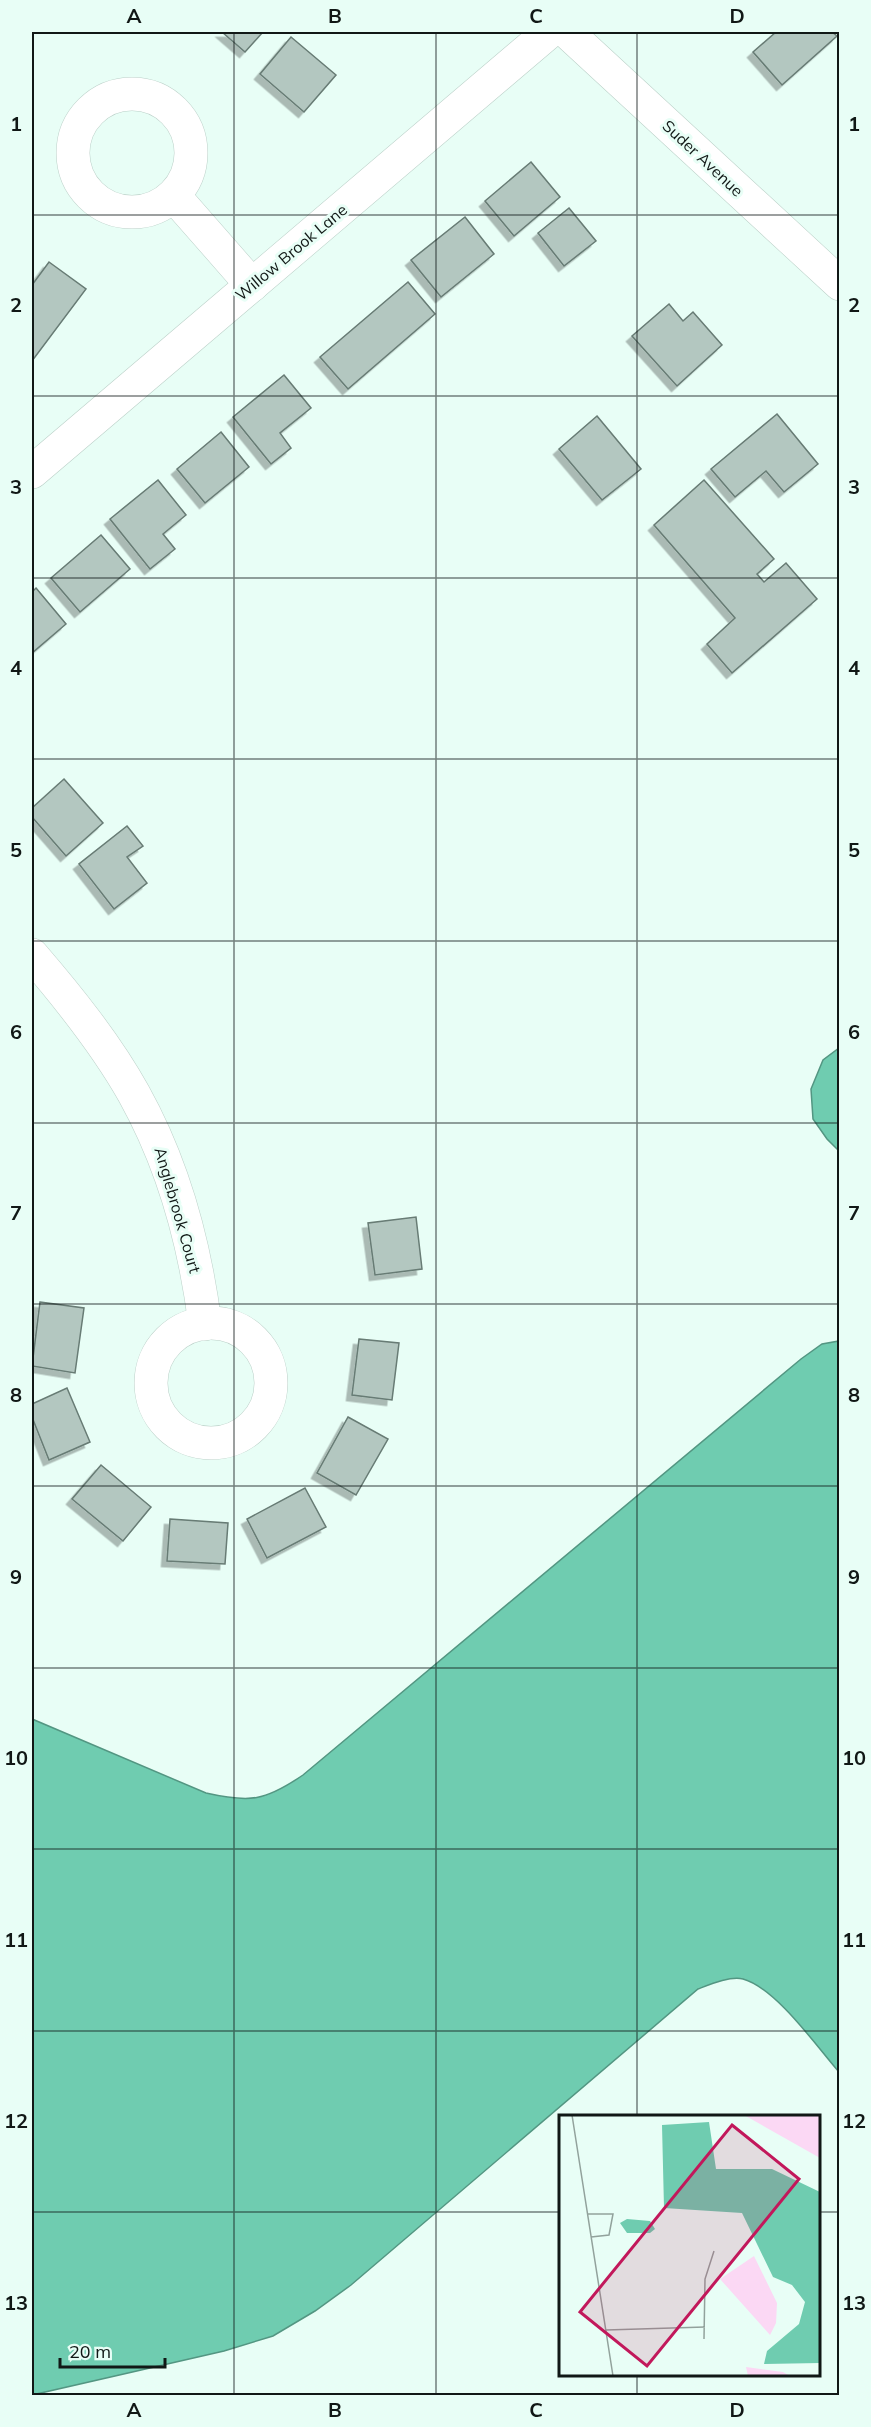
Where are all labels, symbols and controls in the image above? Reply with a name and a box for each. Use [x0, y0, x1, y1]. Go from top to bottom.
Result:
text: A [127, 3, 142, 28]
text: B [328, 3, 342, 28]
text: C [529, 3, 543, 28]
text: D [729, 3, 745, 28]
text: 1 [10, 111, 22, 136]
text: 1 [848, 111, 860, 136]
street label: Suder Avenue [658, 115, 748, 201]
street label: Willow Brook Lane [231, 199, 351, 305]
text: 2 [10, 292, 22, 317]
text: 2 [848, 292, 860, 317]
text: 3 [10, 474, 22, 499]
text: 3 [848, 474, 860, 499]
text: 4 [10, 655, 22, 680]
text: 4 [848, 655, 860, 680]
text: 5 [10, 837, 22, 862]
text: 5 [848, 837, 860, 862]
text: 6 [10, 1019, 22, 1044]
text: 6 [848, 1019, 860, 1044]
street label: Anglebrook Court [150, 1145, 206, 1276]
text: 7 [10, 1200, 22, 1225]
text: 7 [848, 1200, 860, 1225]
text: 8 [10, 1382, 22, 1407]
text: 8 [848, 1382, 860, 1407]
text: 9 [10, 1564, 22, 1589]
text: 9 [848, 1564, 860, 1589]
text: 10 [4, 1745, 28, 1770]
text: 10 [842, 1745, 866, 1770]
text: 11 [4, 1927, 28, 1952]
text: 11 [842, 1927, 866, 1952]
text: 12 [4, 2108, 28, 2133]
text: 12 [842, 2108, 866, 2133]
inset map [559, 2115, 820, 2376]
text: 13 [4, 2290, 28, 2315]
text: 13 [842, 2290, 866, 2315]
scale bar [60, 2331, 165, 2369]
text: 20 m [69, 2340, 111, 2363]
text: A [127, 2397, 142, 2422]
text: B [328, 2397, 342, 2422]
text: C [529, 2397, 543, 2422]
text: D [729, 2397, 745, 2422]

